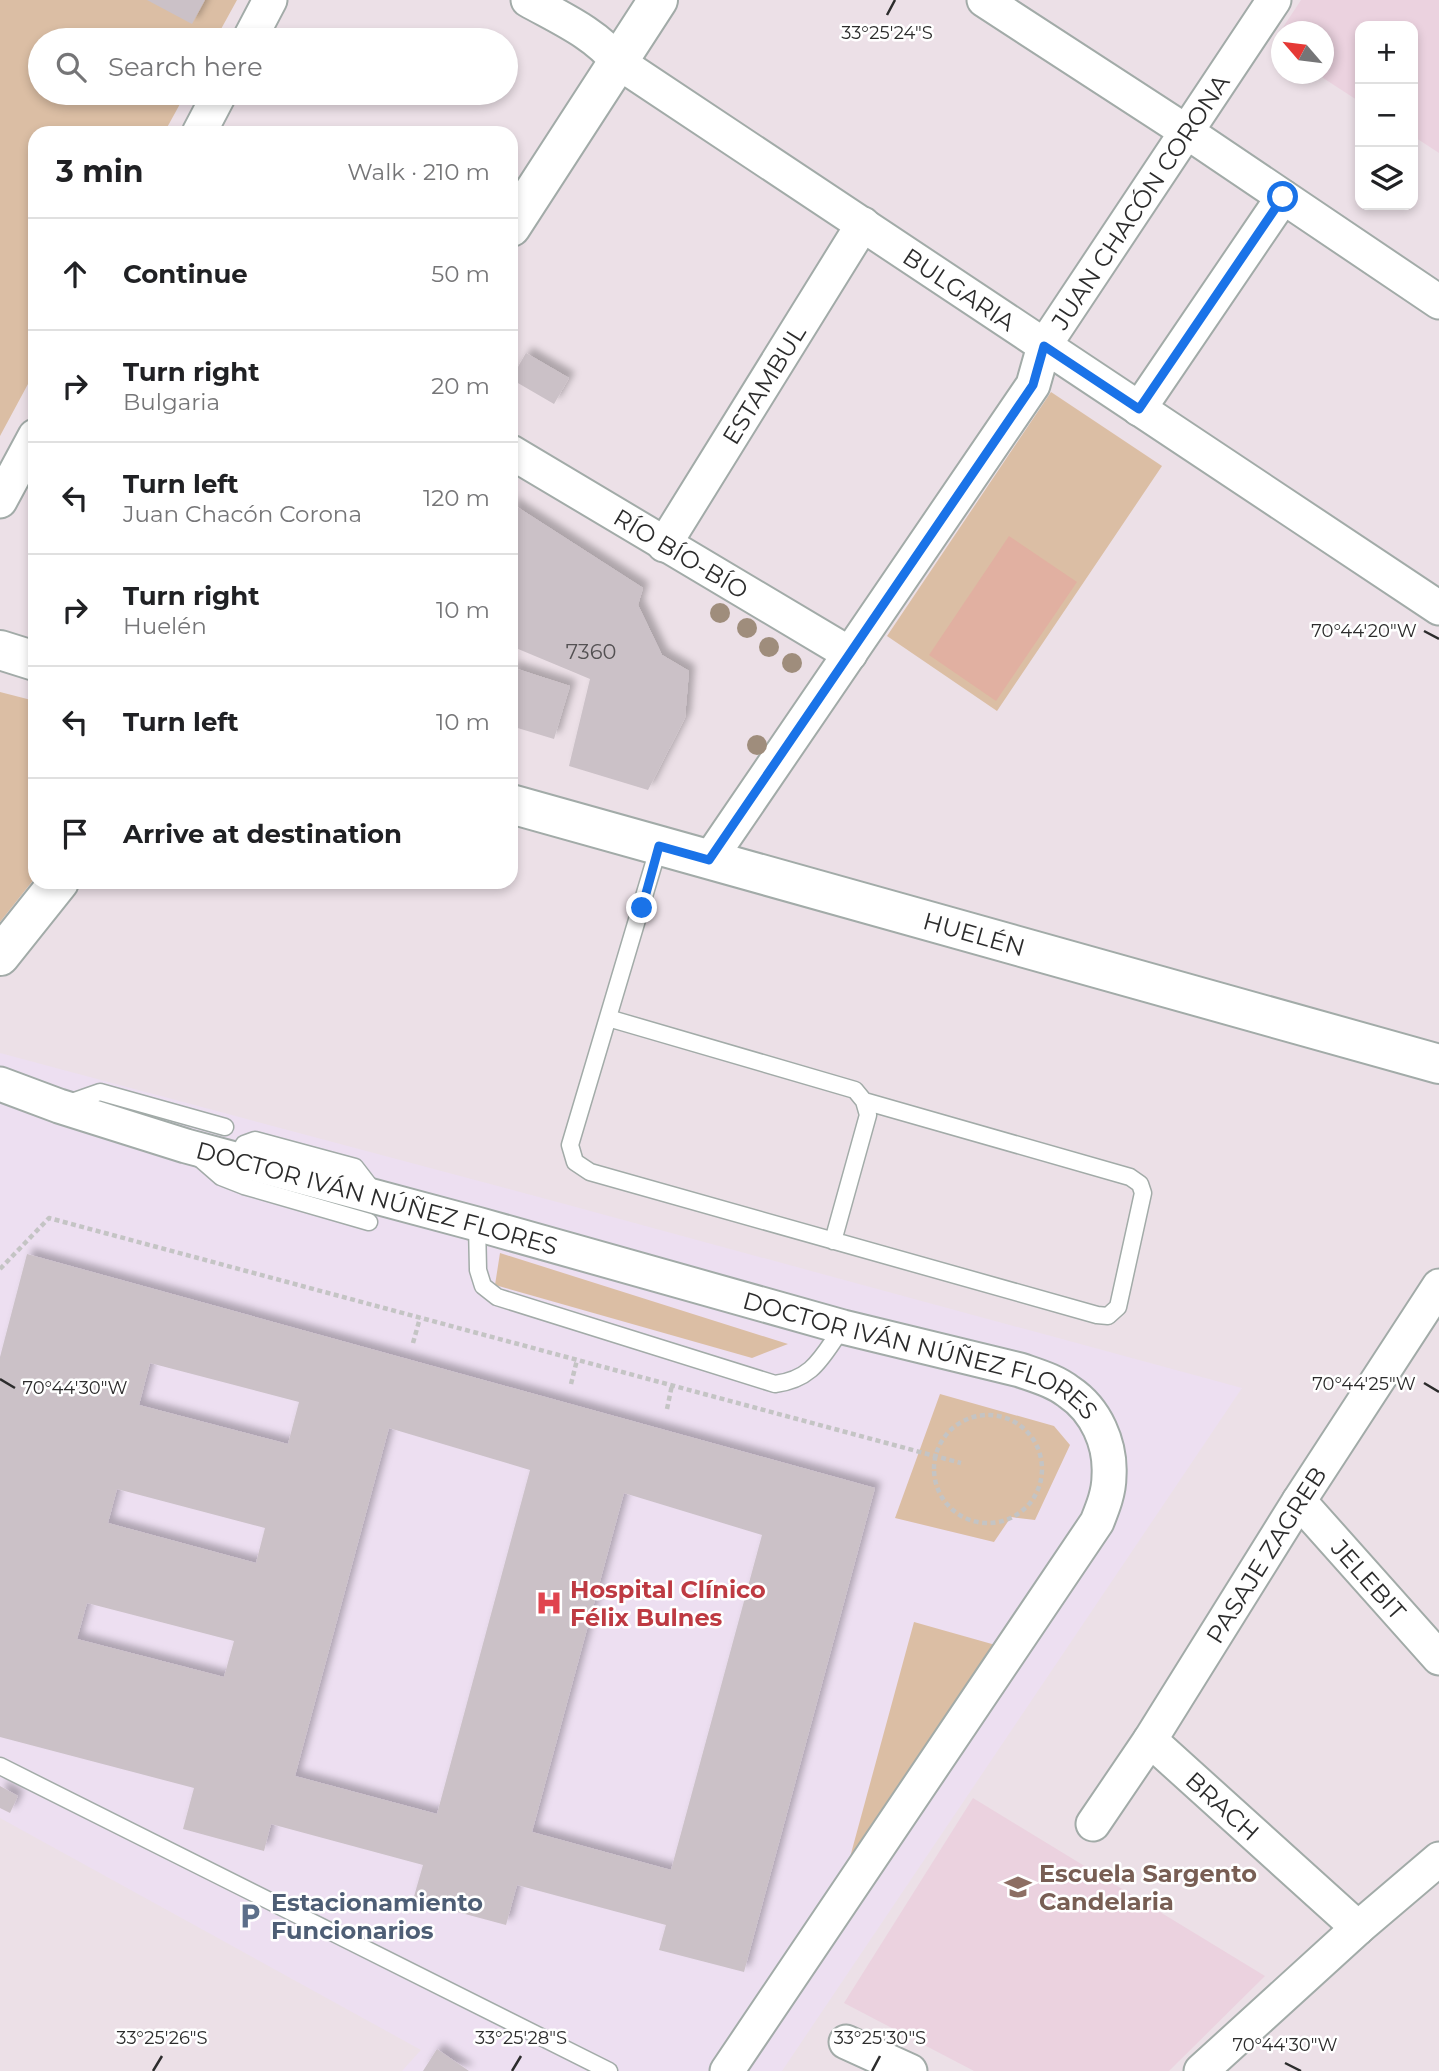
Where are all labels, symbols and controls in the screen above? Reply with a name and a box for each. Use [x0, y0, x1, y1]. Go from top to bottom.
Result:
north arrow [1271, 21, 1334, 84]
map controls [1355, 21, 1418, 210]
button: + [1355, 21, 1418, 84]
text: 33°25'24"S [841, 22, 933, 44]
search box [28, 28, 518, 105]
icon: search [52, 48, 90, 86]
text: Search here [108, 51, 263, 83]
street label: JUAN CHACÓN CORONA [1044, 68, 1236, 335]
button: − [1355, 84, 1418, 147]
button: layers [1355, 147, 1418, 210]
text: 3 min [56, 153, 143, 190]
text: Walk · 210 m [347, 158, 490, 186]
route start [1267, 181, 1298, 212]
street label: BULGARIA [898, 241, 1022, 337]
icon: ahead [56, 255, 94, 293]
text: Continue [123, 258, 248, 290]
text: 50 m [431, 260, 490, 288]
street label: ESTAMBUL [716, 319, 811, 449]
text: Turn right [123, 356, 259, 388]
icon: right [56, 367, 94, 405]
text: 20 m [431, 372, 490, 400]
text: Bulgaria [123, 388, 220, 416]
text: Turn left [123, 468, 239, 500]
icon: left [56, 479, 94, 517]
text: 120 m [423, 484, 490, 512]
text: Juan Chacón Corona [123, 500, 362, 528]
street label: RÍO BÍO-BÍO [609, 502, 754, 605]
text: Turn right [123, 580, 259, 612]
icon: right [56, 591, 94, 629]
text: 10 m [436, 596, 490, 624]
text: Huelén [123, 612, 207, 640]
text: 70°44'20"W [1311, 620, 1417, 642]
house number: 7360 [566, 639, 616, 664]
icon: left [56, 703, 94, 741]
text: Turn left [123, 706, 239, 738]
text: 10 m [436, 708, 490, 736]
icon: arrive [56, 815, 94, 853]
text: Arrive at destination [123, 818, 402, 850]
route end [626, 892, 657, 923]
street label: HUELÉN [920, 906, 1028, 962]
street label: DOCTOR IVÁN NÚÑEZ FLORES [193, 1135, 561, 1260]
street label: DOCTOR IVÁN NÚÑEZ FLORES [740, 1285, 1104, 1425]
text: 70°44'25"W [1312, 1373, 1416, 1395]
text: 70°44'30"W [22, 1377, 128, 1399]
street label: PASAJE ZAGREB [1200, 1461, 1332, 1648]
street label: JELEBIT [1325, 1533, 1412, 1626]
place label: Hospital Clínico Félix Bulnes [570, 1575, 766, 1632]
hospital icon: Hospital Clínico Félix Bulnes [534, 1588, 564, 1618]
street label: BRACH [1180, 1765, 1265, 1846]
place label: Escuela Sargento Candelaria [1039, 1859, 1257, 1916]
school or university icon: Escuela Sargento Candelaria [1003, 1872, 1033, 1902]
place label: Estacionamiento Funcionarios [271, 1888, 483, 1945]
parking icon: Estacionamiento Funcionarios [235, 1901, 265, 1931]
text: 33°25'26"S [116, 2027, 208, 2049]
text: 33°25'28"S [475, 2027, 567, 2049]
text: 33°25'30"S [834, 2027, 926, 2049]
text: 70°44'30"W [1232, 2034, 1338, 2056]

